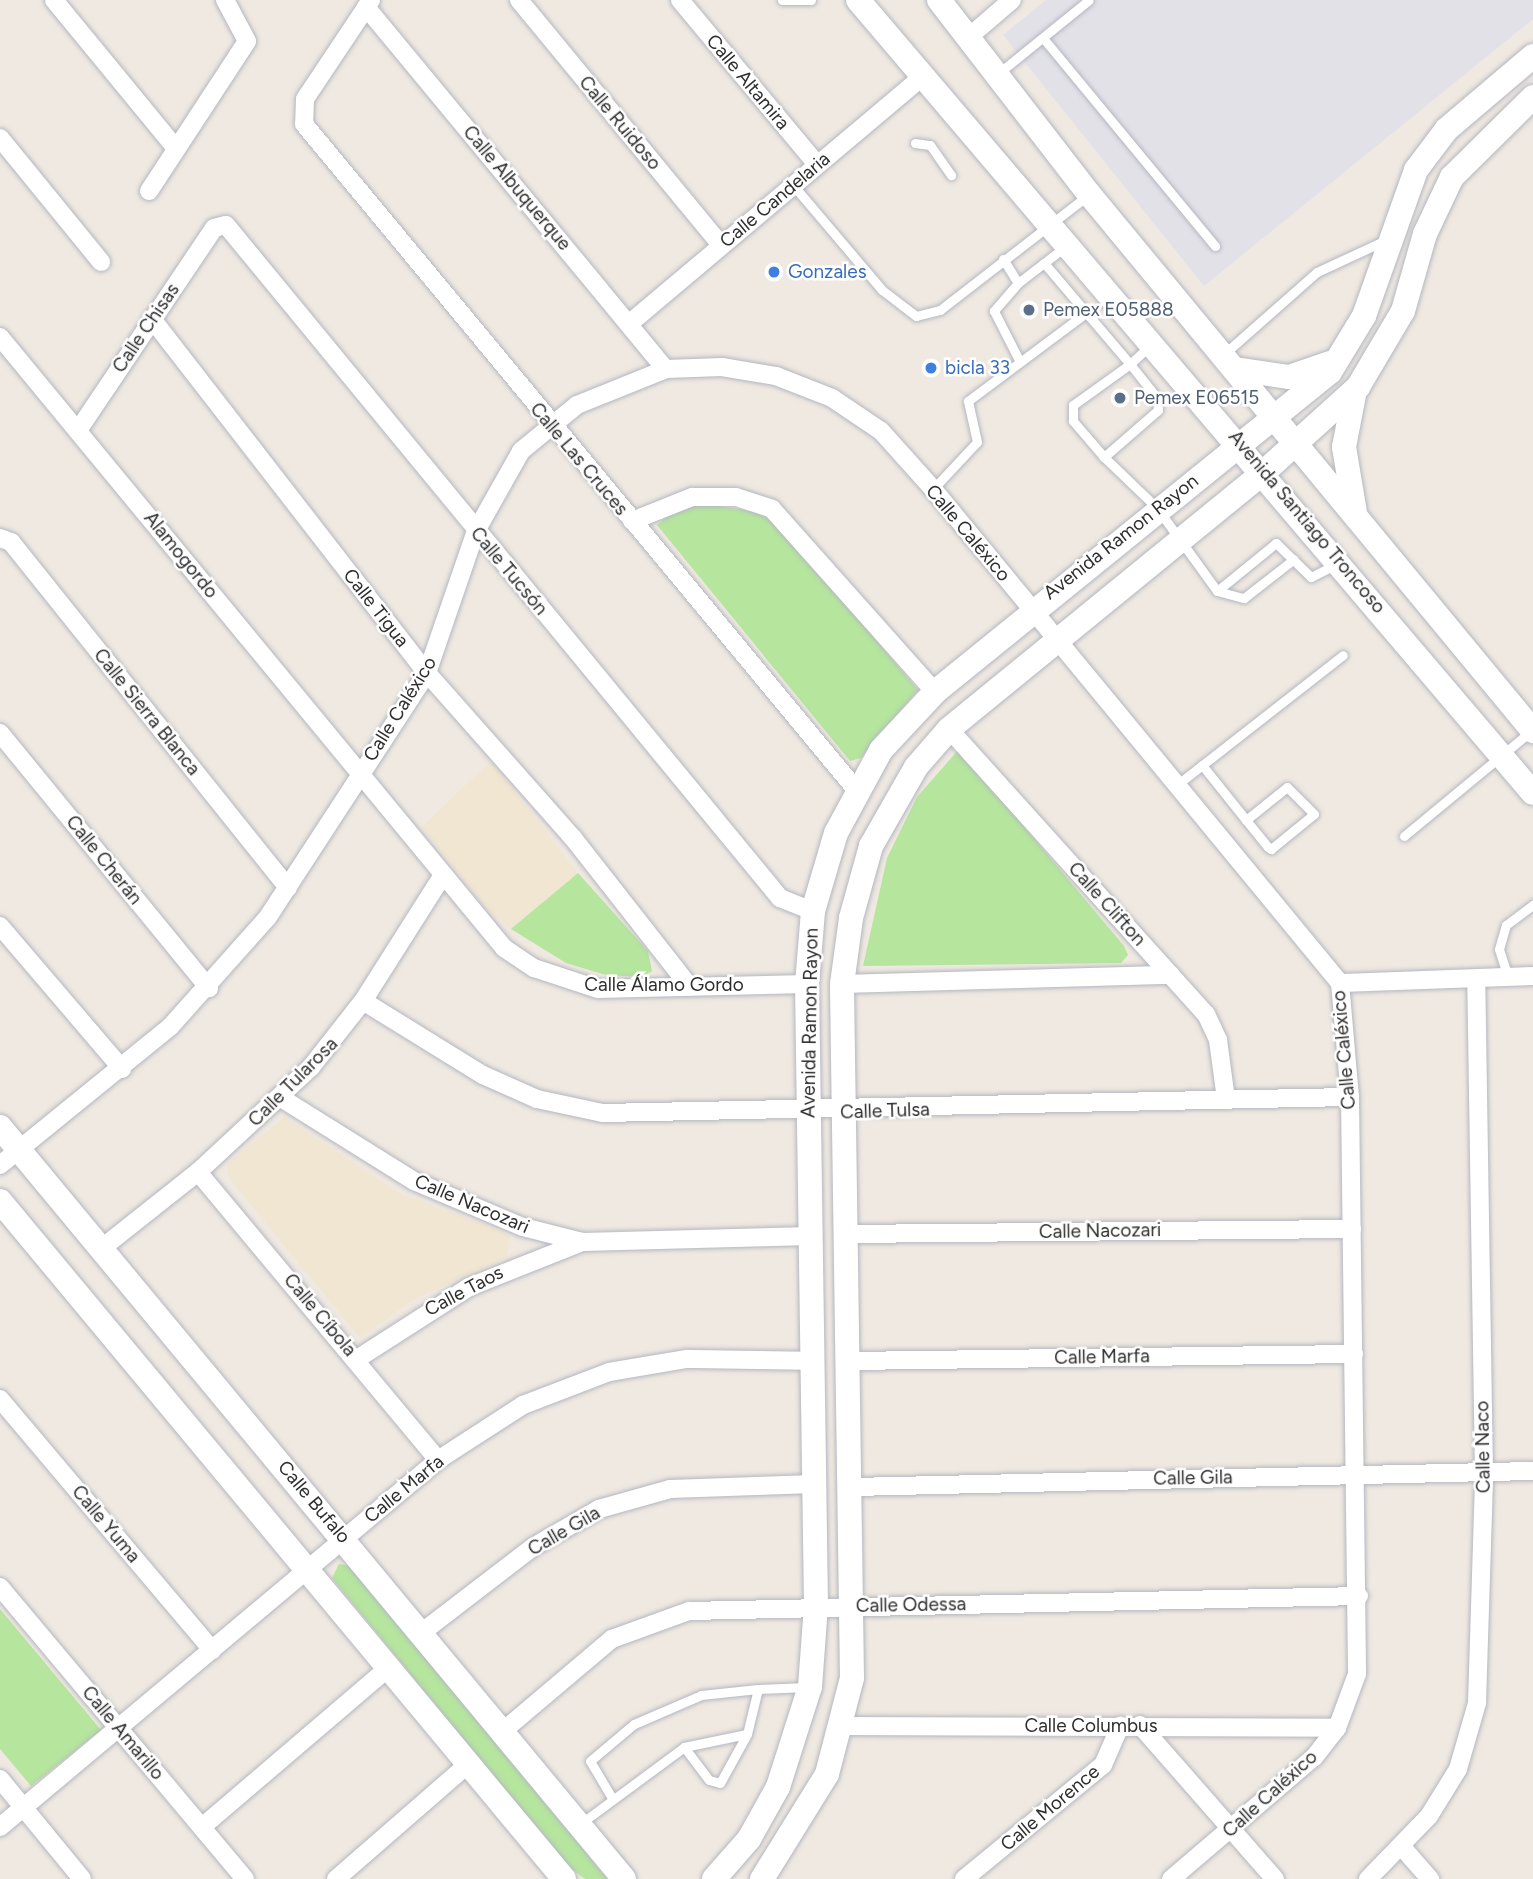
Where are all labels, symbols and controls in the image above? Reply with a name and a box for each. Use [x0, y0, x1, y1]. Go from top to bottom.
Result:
street label: Calle Altamira [702, 30, 794, 134]
street label: Calle Ruidoso [574, 71, 666, 175]
street label: Calle Albuquerque [458, 121, 576, 255]
street label: Calle Candelaria [715, 147, 835, 253]
place label: Gonzales [788, 261, 866, 283]
marker: Gonzales [766, 264, 782, 280]
street label: Calle Chisas [108, 279, 184, 377]
place label: Pemex E05888 [1043, 299, 1174, 321]
marker: Pemex E05888 [1021, 302, 1037, 318]
place label: bicla 33 [945, 357, 1010, 379]
marker: bicla 33 [923, 360, 939, 376]
place label: Pemex E06515 [1134, 387, 1259, 409]
marker: Pemex E06515 [1112, 390, 1128, 406]
street label: Calle Las Cruces [525, 398, 633, 520]
street label: Avenida Santiago Troncoso [1224, 426, 1390, 618]
street label: Avenida Ramon Rayon [1039, 469, 1203, 605]
street label: Calle Caléxico [921, 480, 1015, 586]
street label: Alamogordo [139, 507, 223, 603]
street label: Calle Tucsón [466, 522, 552, 620]
street label: Calle Tigua [338, 564, 414, 652]
street label: Calle Sierra Blanca [89, 644, 205, 780]
street label: Calle Caléxico [359, 652, 441, 766]
street label: Calle Cherán [61, 811, 147, 909]
street label: Calle Clifton [1063, 857, 1151, 951]
street label: Avenida Ramon Rayon [797, 928, 823, 1118]
street label: Calle Álamo Gordo [584, 974, 744, 996]
street label: Calle Caléxico [1327, 990, 1361, 1110]
street label: Calle Tularosa [244, 1033, 342, 1131]
street label: Calle Tulsa [840, 1098, 930, 1124]
street label: Calle Nacozari [411, 1170, 533, 1238]
street label: Calle Nacozari [1039, 1219, 1161, 1243]
street label: Calle Taos [421, 1261, 507, 1321]
street label: Calle Cíbola [279, 1269, 361, 1361]
street label: Calle Marfa [1054, 1345, 1150, 1369]
street label: Calle Naco [1471, 1401, 1495, 1493]
street label: Calle Marfa [360, 1450, 448, 1528]
street label: Calle Bufalo [273, 1456, 355, 1548]
street label: Calle Gila [1153, 1466, 1233, 1490]
street label: Calle Yuma [67, 1481, 145, 1567]
street label: Calle Gila [524, 1501, 604, 1561]
street label: Calle Odessa [856, 1593, 966, 1617]
street label: Calle Amarillo [77, 1681, 169, 1785]
street label: Calle Columbus [1024, 1715, 1158, 1737]
street label: Calle Caléxico [1218, 1746, 1322, 1842]
street label: Calle Morence [996, 1760, 1104, 1856]

